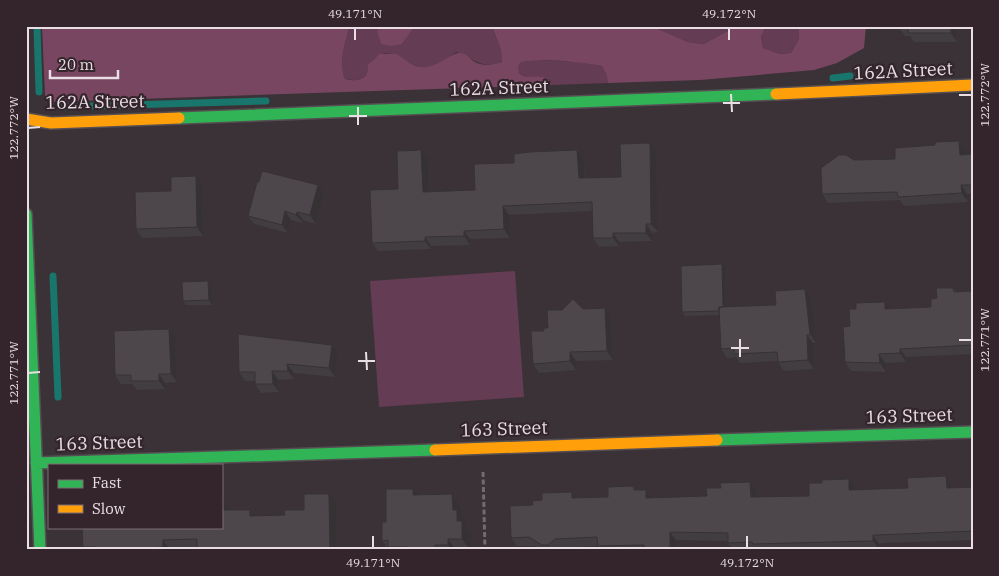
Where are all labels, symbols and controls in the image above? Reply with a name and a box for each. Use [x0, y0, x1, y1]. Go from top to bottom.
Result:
text: 49.171°N [328, 6, 382, 21]
text: 49.172°N [702, 6, 756, 21]
scale bar [50, 48, 118, 80]
text: 20 m [58, 55, 94, 74]
street label: 162A Street [853, 56, 953, 85]
text: 122.772°W [977, 63, 992, 127]
street label: 162A Street [449, 74, 549, 101]
street label: 162A Street [45, 89, 145, 114]
text: 122.772°W [6, 96, 21, 160]
text: 122.771°W [977, 308, 992, 372]
text: 122.771°W [6, 341, 21, 405]
street label: 163 Street [865, 402, 953, 429]
street label: 163 Street [460, 415, 548, 442]
street label: 163 Street [55, 429, 143, 456]
legend [48, 464, 222, 528]
text: Fast [92, 473, 122, 492]
text: Slow [92, 499, 126, 518]
text: 49.171°N [346, 555, 400, 570]
text: 49.172°N [720, 555, 774, 570]

